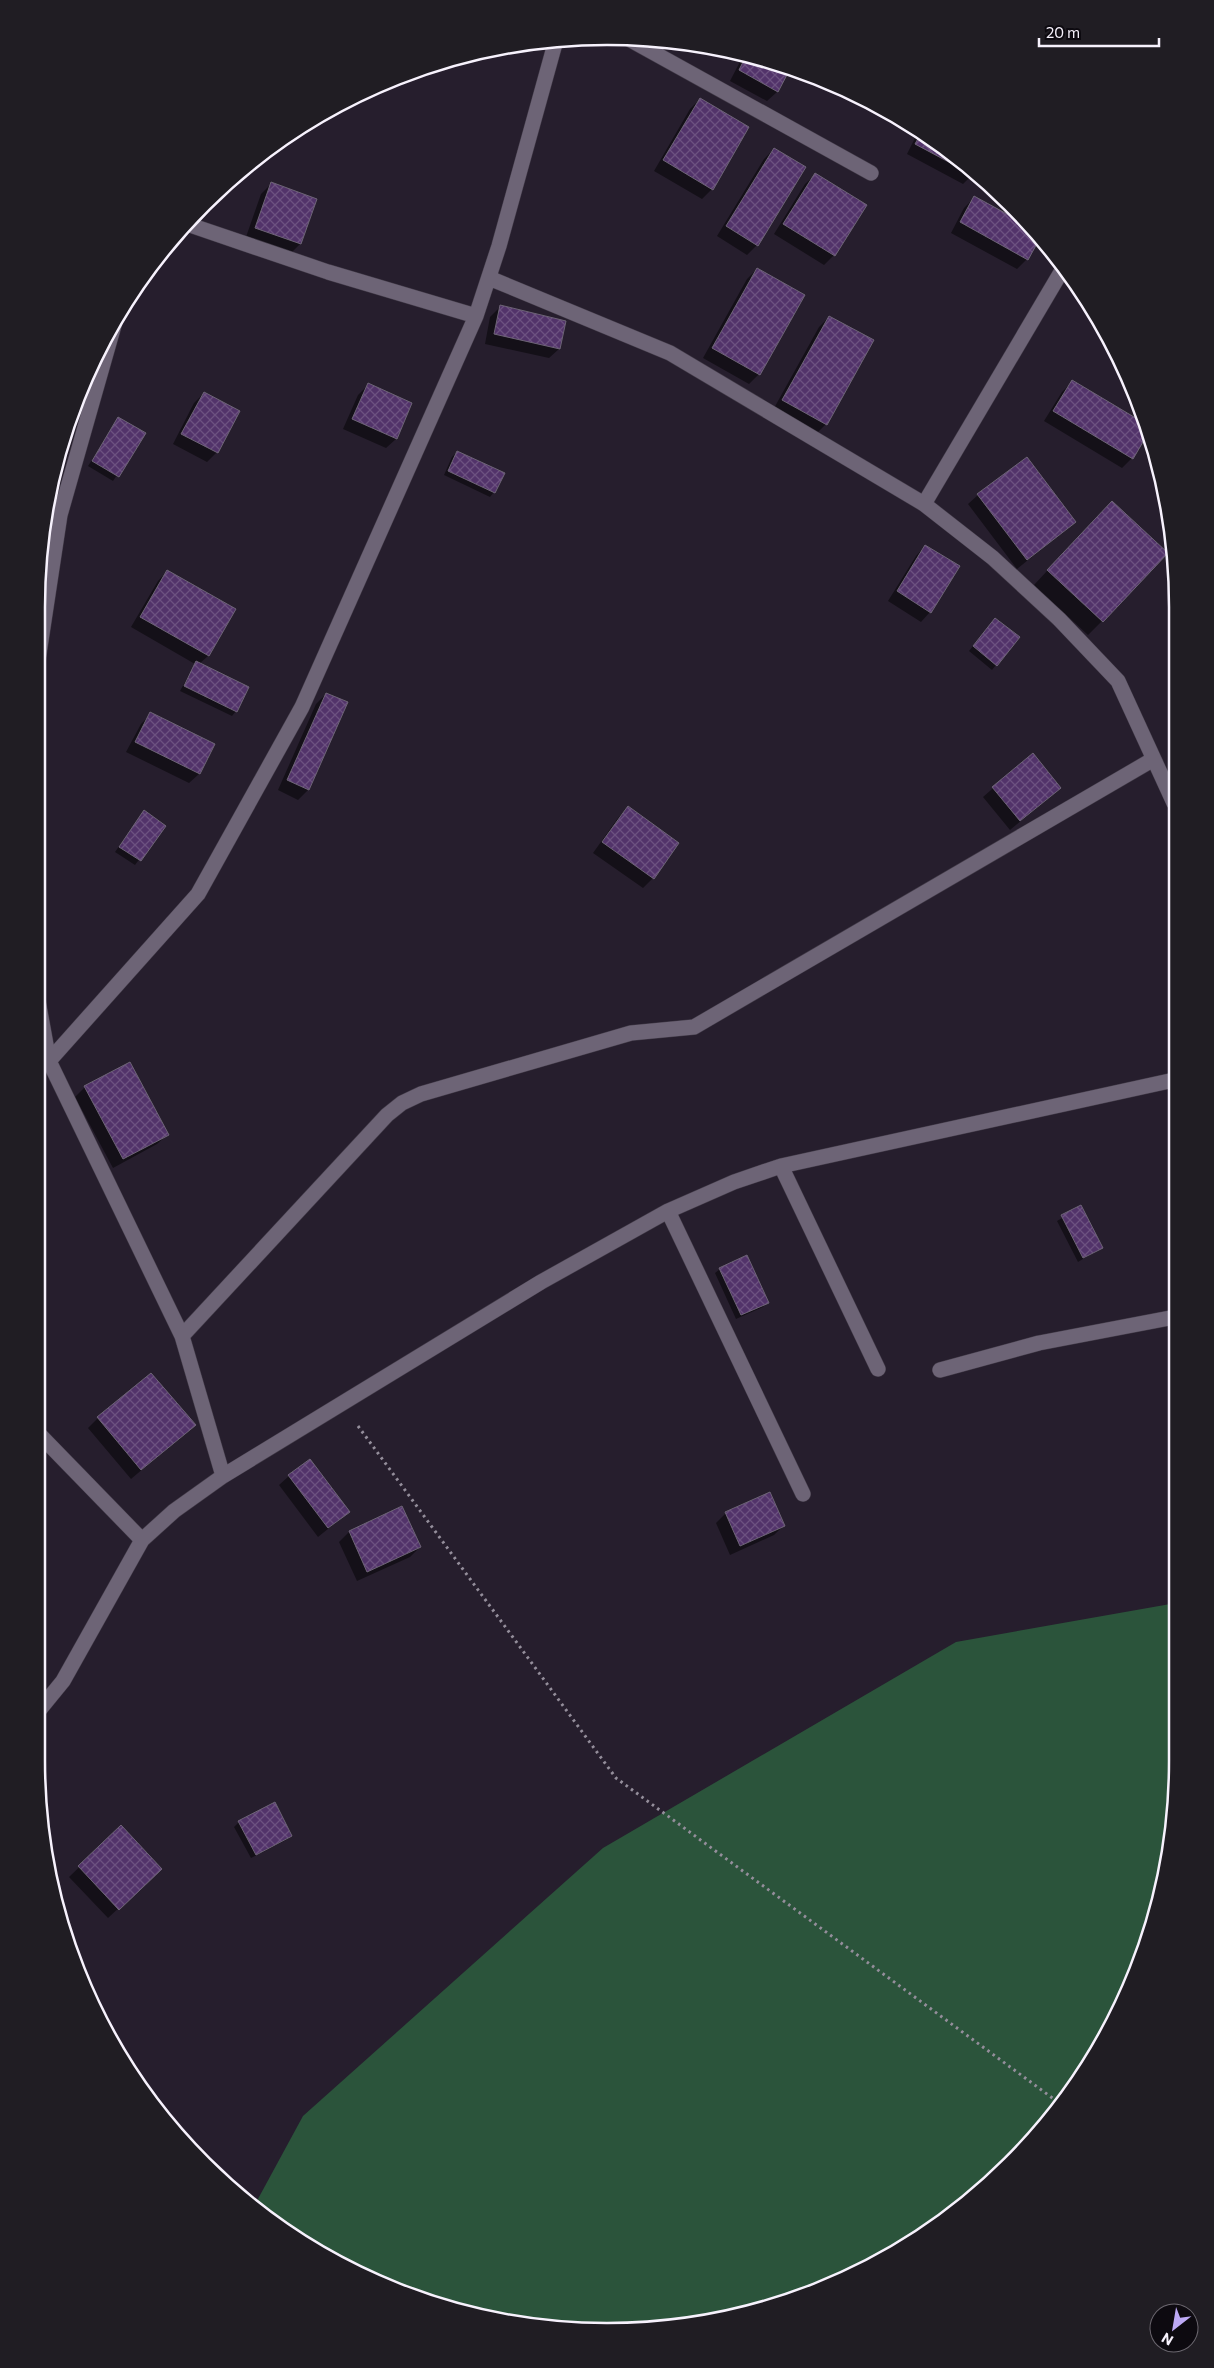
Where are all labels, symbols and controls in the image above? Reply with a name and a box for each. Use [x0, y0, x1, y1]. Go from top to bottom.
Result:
scale bar [1039, 15, 1159, 47]
text: 20 m [1046, 23, 1080, 41]
north arrow [1149, 2303, 1199, 2353]
text: N [1158, 2330, 1176, 2350]

